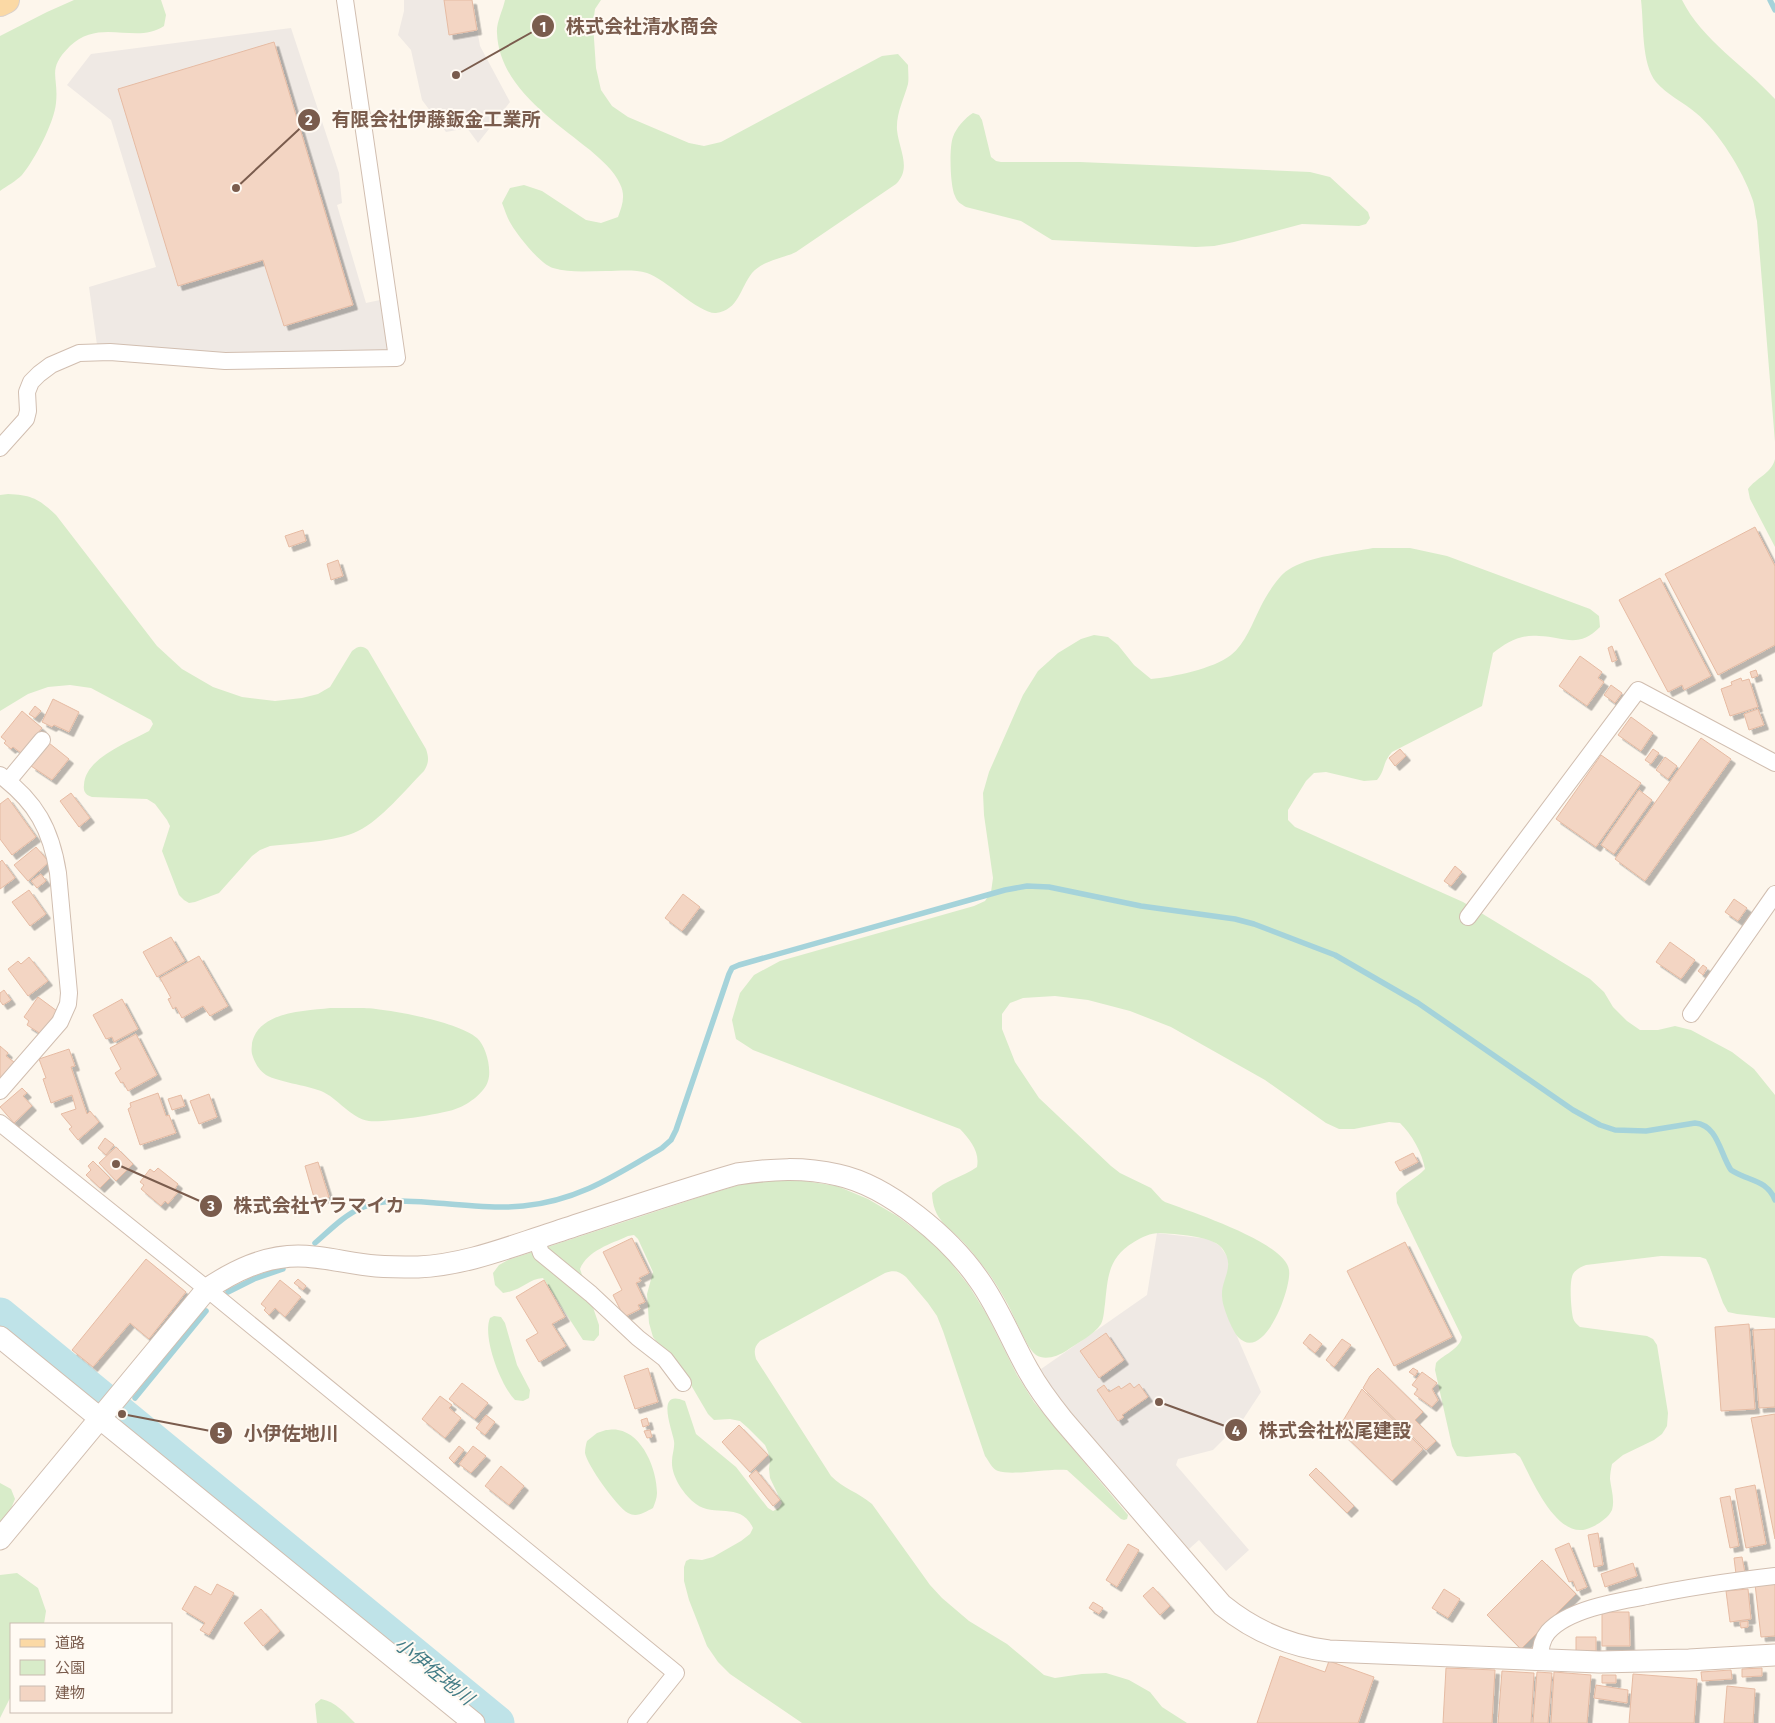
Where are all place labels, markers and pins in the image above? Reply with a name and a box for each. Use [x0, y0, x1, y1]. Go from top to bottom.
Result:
callout: 株式会社清水商会 [531, 9, 728, 43]
callout: 有限会社伊藤鈑金工業所 [297, 103, 551, 137]
callout: 株式会社ヤラマイカ [199, 1189, 415, 1223]
callout: 株式会社松尾建設 [1224, 1413, 1421, 1447]
callout: 小伊佐地川 [209, 1416, 349, 1450]

